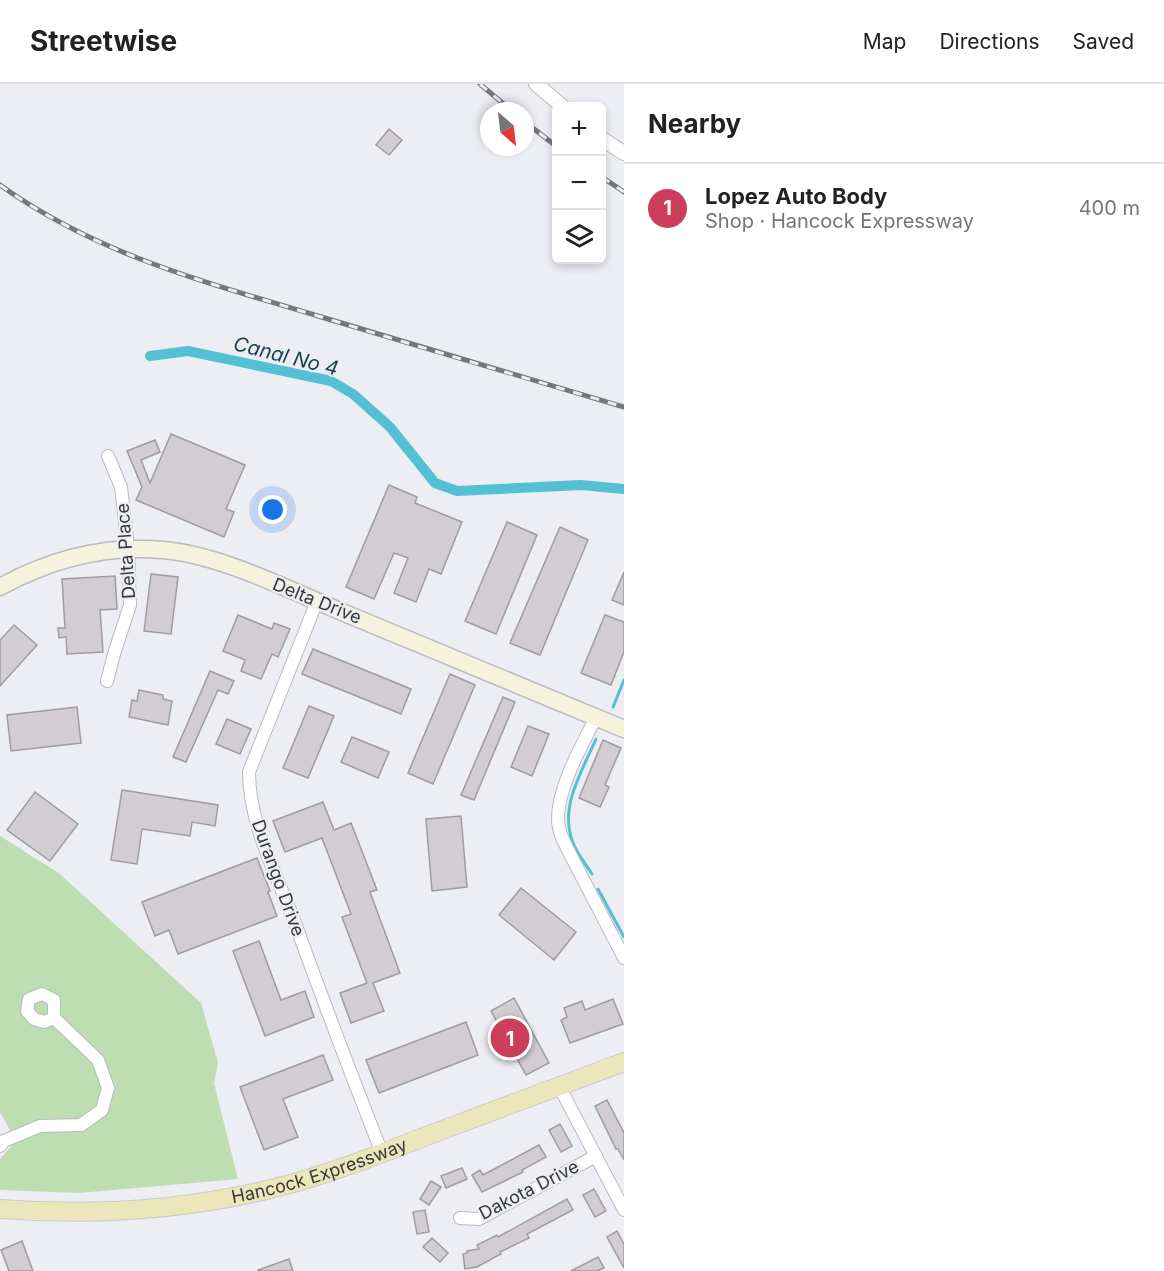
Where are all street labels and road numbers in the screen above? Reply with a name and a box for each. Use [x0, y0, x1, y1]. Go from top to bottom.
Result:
street label: Delta Place [112, 502, 139, 600]
street label: Delta Drive [270, 573, 365, 628]
street label: Durango Drive [248, 817, 309, 939]
street label: Hancock Expressway [230, 1134, 410, 1207]
street label: Dakota Drive [475, 1155, 582, 1224]

